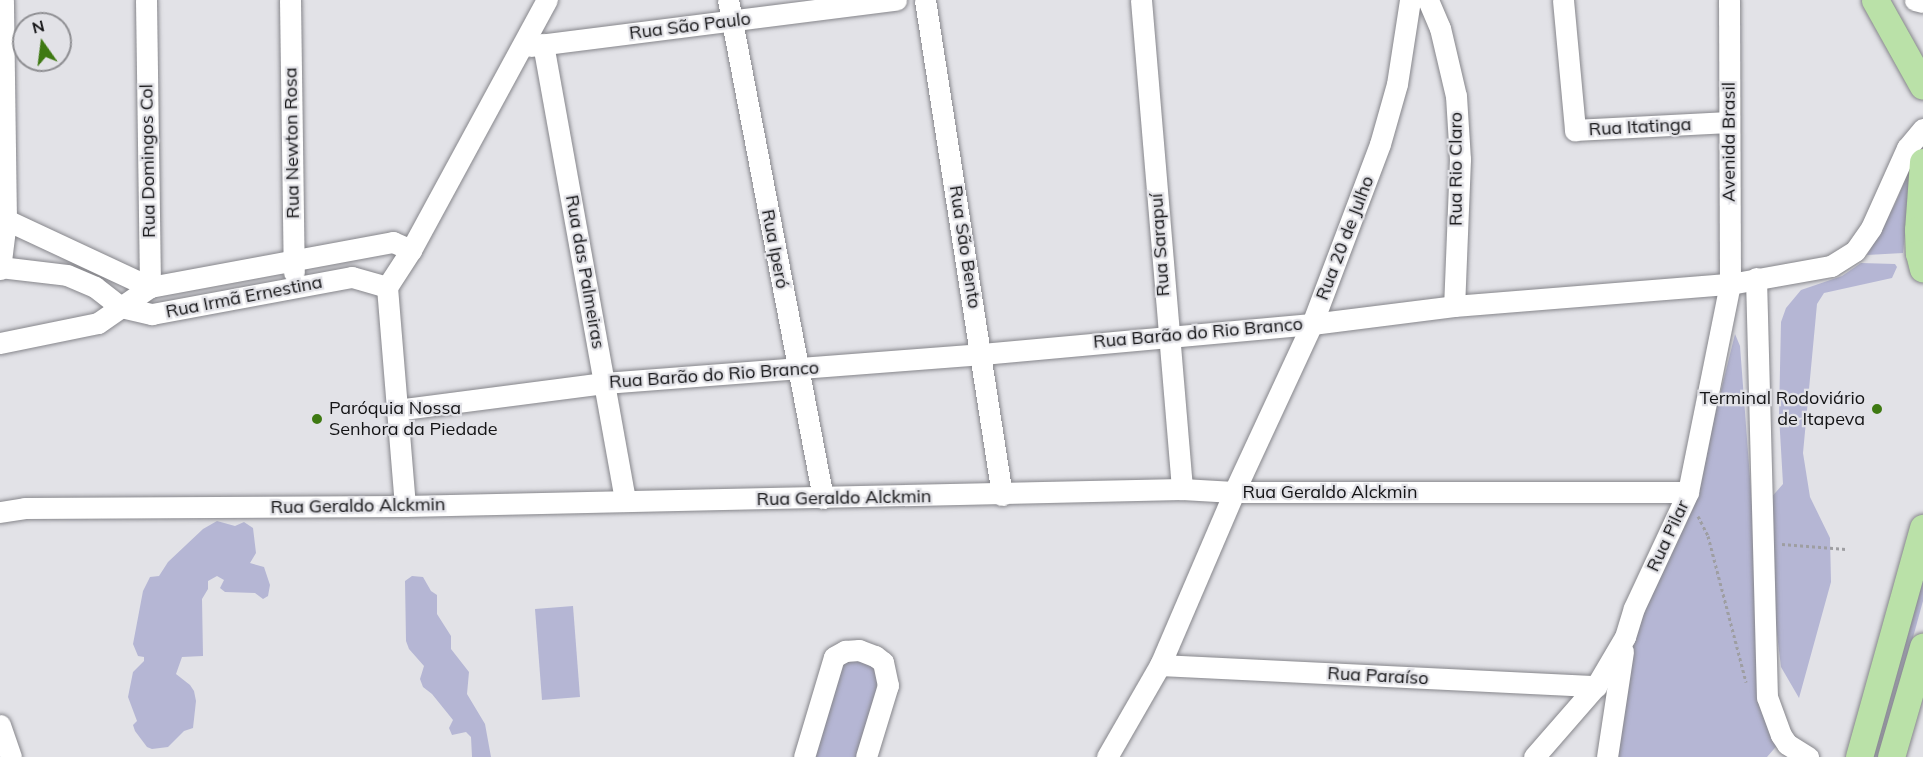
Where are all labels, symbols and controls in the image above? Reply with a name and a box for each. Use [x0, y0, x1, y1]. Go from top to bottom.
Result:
street label: Rua São Paulo [628, 8, 752, 44]
north arrow [12, 12, 72, 72]
text: N [30, 15, 46, 38]
street label: Rua Newton Rosa [280, 67, 304, 219]
street label: Avenida Brasil [1718, 82, 1740, 202]
street label: Rua Domingos Col [136, 84, 160, 238]
street label: Rua Rio Claro [1445, 112, 1467, 226]
street label: Rua Itatinga [1588, 114, 1692, 140]
street label: Rua 20 de Julho [1311, 173, 1379, 303]
street label: Rua São Bento [945, 184, 985, 310]
street label: Rua das Palmeiras [561, 193, 609, 351]
street label: Rua Sarapuí [1146, 193, 1174, 297]
street label: Rua Iperó [757, 208, 793, 290]
street label: Rua Irmã Ernestina [164, 271, 324, 323]
street label: Rua Barão do Rio Branco [1092, 313, 1304, 353]
street label: Rua Barão do Rio Branco [608, 357, 820, 393]
place label: Terminal Rodoviário de Itapeva [1700, 388, 1865, 430]
place label: Paróquia Nossa Senhora da Piedade [329, 398, 498, 440]
marker: Terminal Rodoviário de Itapeva [1870, 402, 1884, 416]
marker: Paróquia Nossa Senhora da Piedade [310, 412, 324, 426]
street label: Rua Geraldo Alckmin [1243, 481, 1417, 503]
street label: Rua Geraldo Alckmin [756, 486, 932, 510]
street label: Rua Geraldo Alckmin [270, 494, 446, 518]
street label: Rua Pilar [1642, 497, 1694, 575]
street label: Rua Paraíso [1327, 663, 1429, 689]

